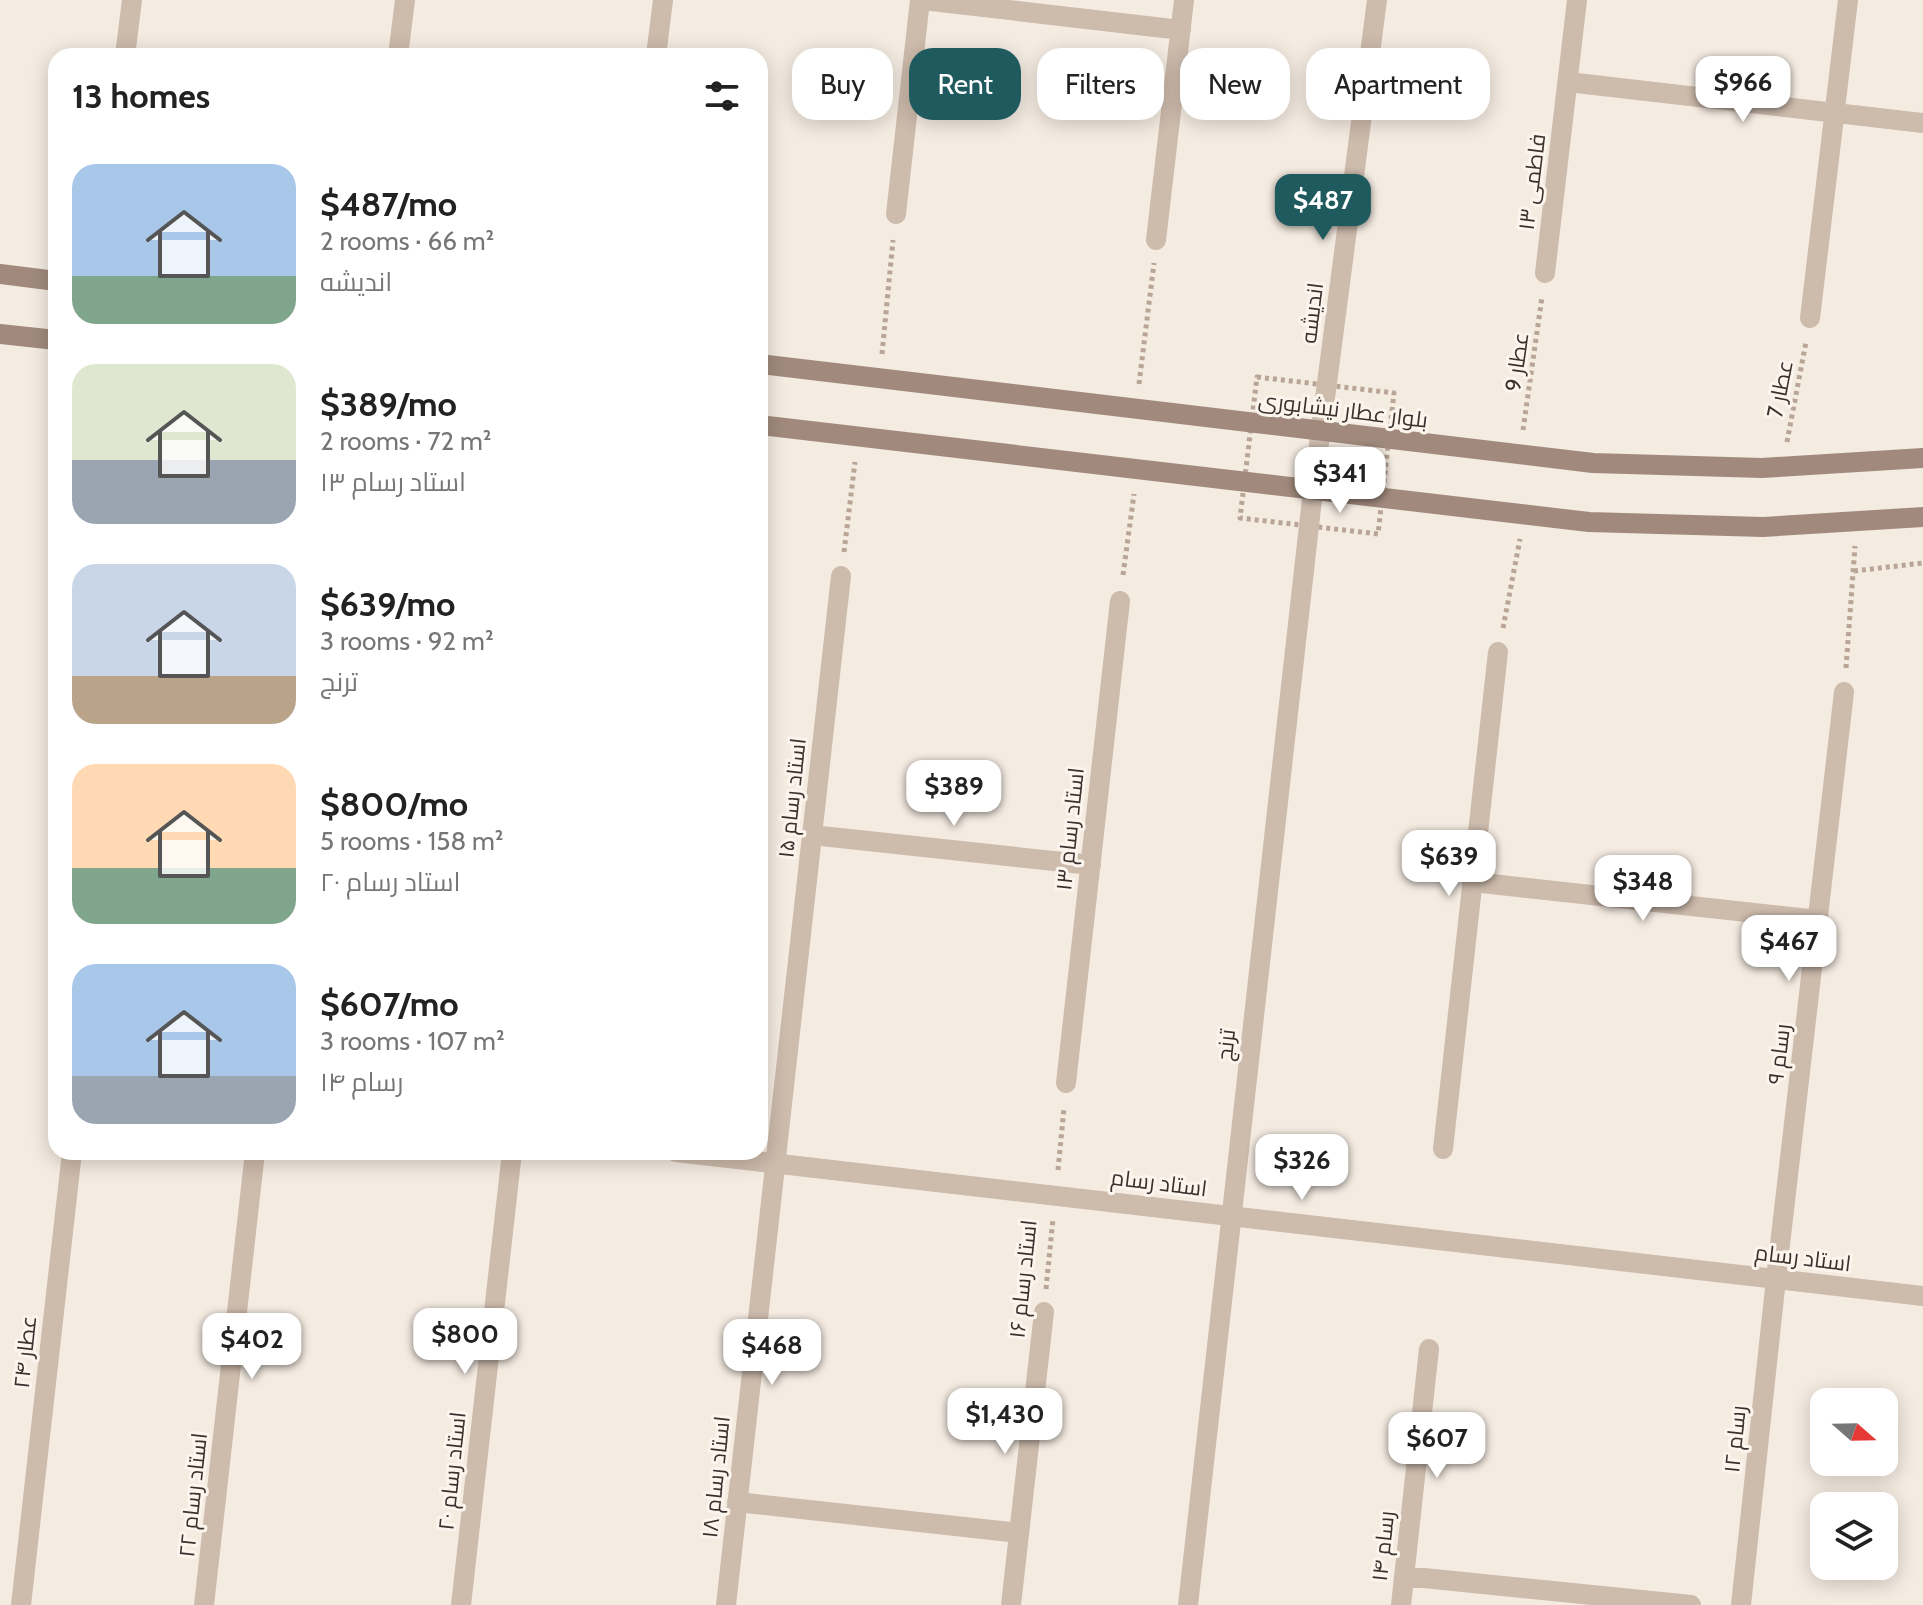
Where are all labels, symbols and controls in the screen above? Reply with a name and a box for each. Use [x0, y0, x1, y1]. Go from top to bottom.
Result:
chip: Buy [792, 48, 893, 120]
chip: Rent [909, 48, 1021, 120]
chip: Filters [1037, 48, 1164, 120]
chip: New [1180, 48, 1290, 120]
chip: Apartment [1306, 48, 1490, 120]
pin: $966 [1696, 56, 1790, 124]
text: $966 [1714, 66, 1772, 98]
icon: filters [700, 74, 744, 118]
text: 13 homes [72, 75, 210, 117]
street label: فاطمی ۱۳ [1513, 132, 1551, 232]
pin: $487 [1276, 174, 1370, 242]
text: $487/mo [320, 183, 457, 225]
text: $487 [1293, 184, 1353, 216]
icon: home [136, 196, 232, 292]
text: 2 rooms · 66 m² [320, 225, 494, 257]
text: اندیشه [320, 266, 392, 298]
street label: اندیشه [1295, 281, 1329, 345]
street label: عطار 9 [1500, 331, 1534, 393]
street label: عطار 7 [1761, 358, 1799, 420]
text: $389/mo [320, 383, 457, 425]
street label: بلوار عطار نیشابوری [1257, 386, 1429, 434]
icon: home [136, 396, 232, 492]
text: 2 rooms · 72 m² [320, 425, 491, 457]
pin: $341 [1293, 447, 1387, 515]
text: $341 [1313, 457, 1367, 489]
text: استاد رسام ۱۳ [320, 466, 466, 498]
text: $639/mo [320, 583, 456, 625]
icon: home [136, 596, 232, 692]
text: 3 rooms · 92 m² [320, 625, 494, 657]
text: ترنج [320, 666, 358, 698]
street label: استاد رسام ۱۵ [772, 737, 814, 860]
pin: $389 [907, 760, 1001, 828]
street label: استاد رسام ۱۳ [1050, 766, 1092, 892]
text: $389 [924, 770, 984, 802]
text: $800/mo [320, 783, 468, 825]
icon: home [136, 796, 232, 892]
text: 5 rooms · 158 m² [320, 825, 503, 857]
pin: $639 [1402, 830, 1496, 898]
text: $639 [1420, 840, 1478, 872]
pin: $348 [1596, 855, 1690, 923]
text: $348 [1613, 865, 1673, 897]
text: استاد رسام ۲۰ [320, 866, 461, 898]
pin: $467 [1742, 915, 1836, 983]
text: $467 [1759, 925, 1819, 957]
text: $607/mo [320, 983, 459, 1025]
icon: home [136, 996, 232, 1092]
street label: رسام ۹ [1762, 1022, 1798, 1086]
text: 3 rooms · 107 m² [320, 1025, 505, 1057]
street label: ترنج [1211, 1027, 1242, 1063]
text: رسام ۱۴ [320, 1066, 403, 1098]
pin: $326 [1255, 1134, 1349, 1202]
text: $326 [1273, 1144, 1331, 1176]
street label: استاد رسام [1109, 1164, 1209, 1204]
street label: استاد رسام ۱۶ [1003, 1218, 1045, 1340]
street label: استاد رسام [1753, 1239, 1853, 1279]
pin: $800 [418, 1308, 512, 1376]
pin: $402 [205, 1313, 299, 1381]
street label: عطار ۲۴ [8, 1314, 42, 1390]
text: $800 [431, 1318, 499, 1350]
pin: $468 [725, 1319, 819, 1387]
text: $402 [220, 1323, 284, 1355]
text: $468 [741, 1329, 803, 1361]
pin: $1,430 [940, 1388, 1070, 1456]
north arrow [1810, 1388, 1898, 1476]
map controls [1810, 1388, 1898, 1580]
text: $1,430 [965, 1398, 1045, 1430]
street label: رسام ۱۲ [1718, 1404, 1754, 1474]
street label: استاد رسام ۲۰ [432, 1410, 474, 1532]
pin: $607 [1390, 1412, 1484, 1480]
street label: استاد رسام ۱۸ [696, 1415, 738, 1539]
text: $607 [1406, 1422, 1468, 1454]
street label: استاد رسام ۲۲ [173, 1431, 215, 1559]
button: layers [1810, 1492, 1898, 1580]
street label: رسام ۱۴ [1366, 1509, 1402, 1583]

